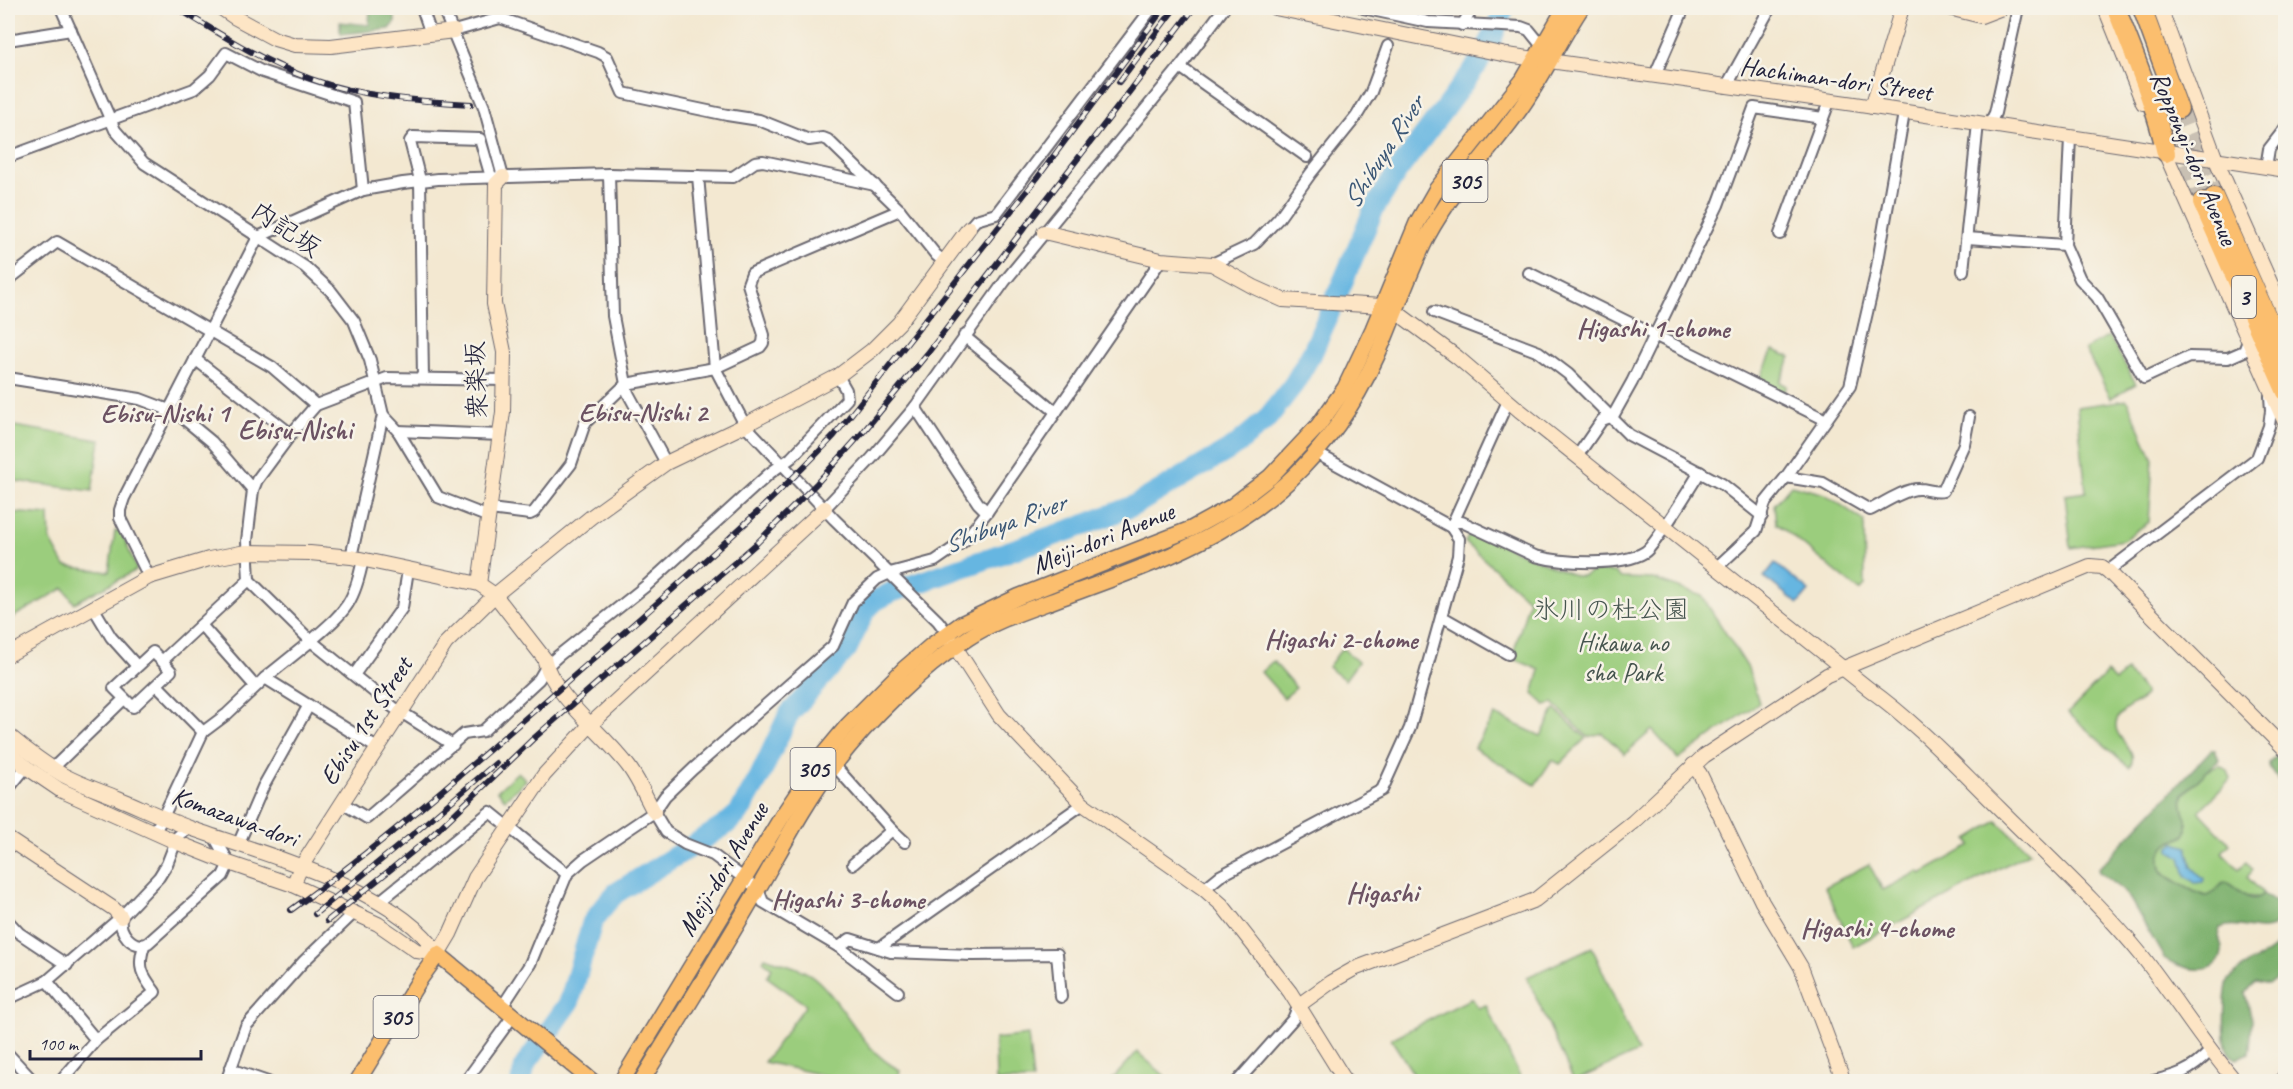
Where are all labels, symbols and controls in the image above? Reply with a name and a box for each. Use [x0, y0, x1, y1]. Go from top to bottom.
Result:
street label: Hachiman-dori Street [1738, 49, 1936, 109]
street label: Roppongi-dori Avenue [2143, 66, 2246, 251]
water label: Shibuya River [1334, 86, 1434, 215]
road number: 305 [1442, 160, 1488, 202]
street label: 内記坂 [244, 194, 328, 264]
road number: 3 [2232, 276, 2256, 318]
district label: Higashi 1-chome [1576, 311, 1732, 345]
street label: 衆楽坂 [458, 340, 494, 420]
district label: Ebisu-Nishi 2 [579, 395, 710, 429]
district label: Ebisu-Nishi 1 [101, 396, 232, 430]
district label: Ebisu-Nishi [238, 412, 355, 447]
water label: Shibuya River [938, 484, 1074, 561]
street label: Meiji-dori Avenue [1027, 494, 1180, 581]
park label: 氷川の杜公園 [1533, 593, 1689, 626]
district label: Higashi 2-chome [1264, 622, 1420, 656]
park label: Hikawa no sha Park [1578, 626, 1670, 689]
street label: Ebisu 1st Street [312, 649, 421, 791]
road number: 305 [790, 748, 836, 790]
street label: Komazawa-dori [168, 779, 305, 856]
street label: Meiji-dori Avenue [670, 795, 777, 942]
district label: Higashi [1346, 875, 1421, 910]
district label: Higashi 3-chome [771, 882, 927, 916]
district label: Higashi 4-chome [1800, 911, 1956, 945]
road number: 305 [374, 996, 418, 1038]
scale bar [30, 1023, 201, 1061]
text: 100 m [39, 1033, 80, 1055]

